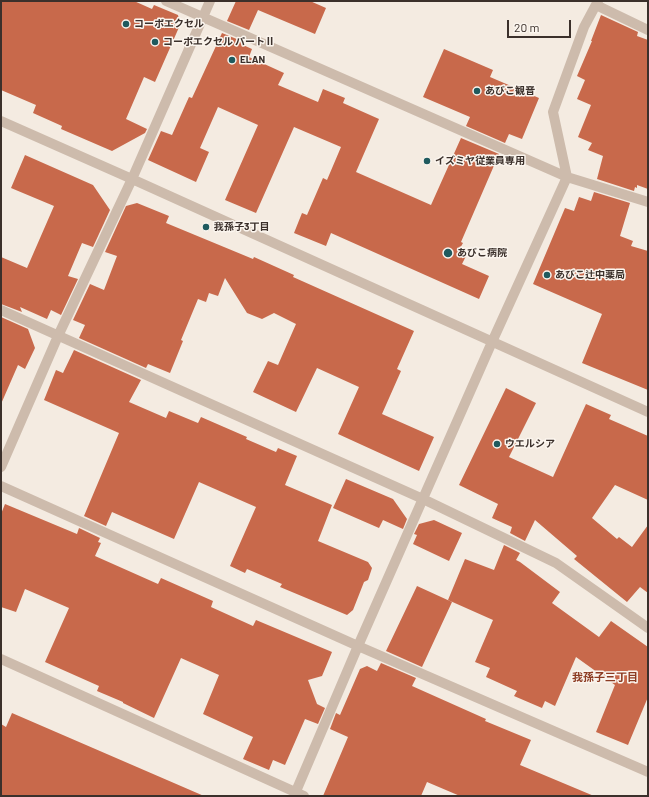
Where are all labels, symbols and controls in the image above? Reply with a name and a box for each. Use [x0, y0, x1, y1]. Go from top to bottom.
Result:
scale bar [509, 12, 573, 38]
place label: コーポエクセル [134, 18, 204, 30]
marker: コーポエクセル [121, 19, 131, 29]
text: 20 m [514, 20, 540, 34]
place label: コーポエクセル パートⅡ [163, 36, 275, 48]
marker: コーポエクセル パートⅡ [150, 37, 160, 47]
place label: ELAN [240, 54, 265, 66]
marker: ELAN [227, 55, 237, 65]
place label: あびこ観音 [485, 85, 535, 97]
marker: あびこ観音 [472, 86, 482, 96]
place label: イズミヤ従業員専用 [435, 155, 525, 167]
marker: イズミヤ従業員専用 [422, 156, 432, 166]
place label: 我孫子3丁目 [214, 221, 269, 233]
marker: 我孫子3丁目 [201, 222, 211, 232]
marker: あびこ病院 [442, 247, 454, 259]
place label: あびこ病院 [457, 247, 507, 259]
place label: あびこ辻中薬局 [555, 269, 625, 281]
marker: あびこ辻中薬局 [542, 270, 552, 280]
place label: ウエルシア [505, 438, 555, 450]
marker: ウエルシア [492, 439, 502, 449]
district label: 我孫子三丁目 [572, 670, 638, 684]

